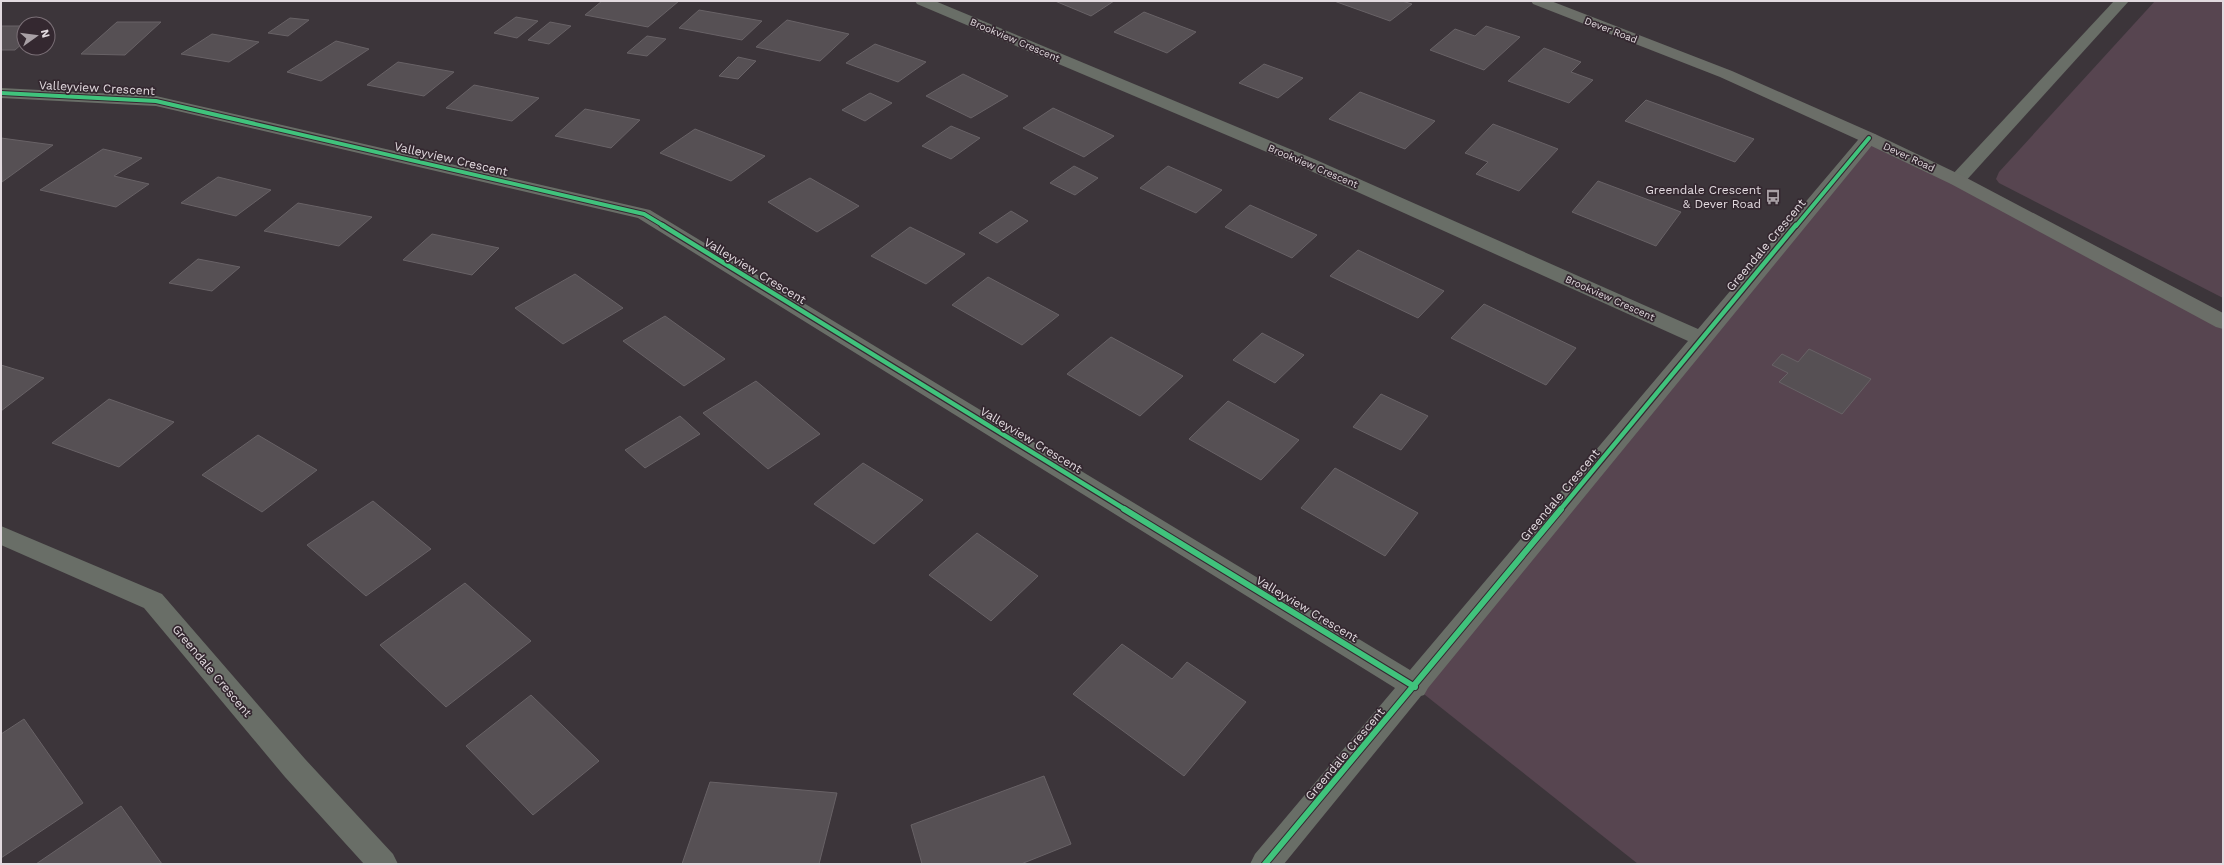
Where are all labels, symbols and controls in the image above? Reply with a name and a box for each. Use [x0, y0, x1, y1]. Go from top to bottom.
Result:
street label: Dever Road [1583, 15, 1639, 45]
north arrow [16, 16, 56, 56]
street label: Brookview Crescent [968, 16, 1062, 64]
text: N [38, 28, 53, 39]
street label: Valleyview Crescent [39, 78, 155, 98]
street label: Valleyview Crescent [393, 139, 509, 179]
street label: Dever Road [1882, 140, 1936, 174]
street label: Brookview Crescent [1266, 142, 1360, 190]
place label: Greendale Crescent & Dever Road [1645, 183, 1761, 211]
bus stop icon: Greendale Crescent & Dever Road [1764, 188, 1782, 206]
street label: Greendale Crescent [1723, 196, 1809, 294]
street label: Valleyview Crescent [702, 235, 808, 307]
street label: Brookview Crescent [1564, 273, 1657, 323]
street label: Valleyview Crescent [978, 404, 1084, 476]
street label: Greendale Crescent [1517, 446, 1603, 544]
street label: Valleyview Crescent [1254, 573, 1360, 645]
street label: Greendale Crescent [169, 622, 255, 720]
street label: Greendale Crescent [1302, 705, 1388, 803]

